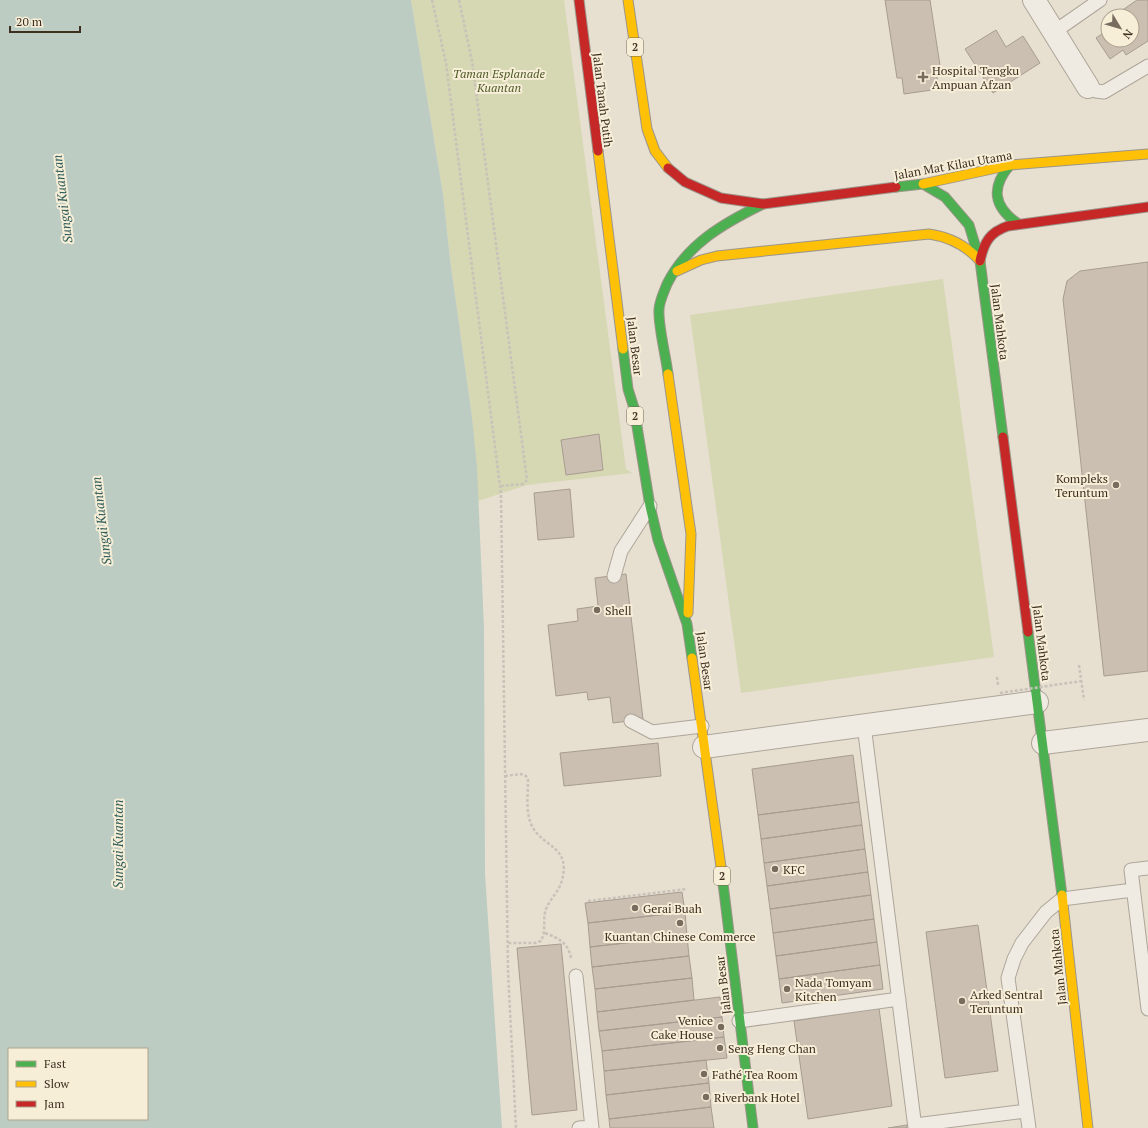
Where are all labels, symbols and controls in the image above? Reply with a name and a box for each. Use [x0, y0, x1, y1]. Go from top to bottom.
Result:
scale bar [10, 8, 80, 34]
north arrow [1100, 8, 1140, 48]
text: 20 m [16, 14, 43, 29]
text: N [1119, 27, 1136, 42]
road number: 2 [627, 38, 643, 56]
street label: Jalan Tanah Putih [590, 52, 616, 148]
place label: Hospital Tengku Ampuan Afzan [932, 63, 1019, 92]
park label: Taman Esplanade Kuantan [453, 66, 545, 95]
marker: Hospital Tengku Ampuan Afzan [917, 71, 929, 83]
street label: Jalan Mat Kilau Utama [893, 147, 1013, 183]
water label: Sungai Kuantan [48, 154, 76, 244]
street label: Jalan Mahkota [988, 283, 1012, 361]
street label: Jalan Besar [624, 316, 646, 377]
road number: 2 [627, 407, 643, 425]
place label: Kompleks Teruntum [1055, 471, 1109, 500]
water label: Sungai Kuantan [87, 476, 115, 566]
marker: Kompleks Teruntum [1111, 480, 1121, 490]
place label: Shell [605, 603, 632, 618]
street label: Jalan Mahkota [1030, 604, 1054, 682]
marker: Shell [592, 605, 602, 615]
street label: Jalan Besar [693, 631, 717, 692]
water label: Sungai Kuantan [109, 800, 127, 888]
place label: KFC [783, 862, 805, 877]
marker: KFC [770, 864, 780, 874]
road number: 2 [714, 867, 730, 885]
place label: Gerai Buah [643, 901, 702, 916]
marker: Gerai Buah [630, 903, 640, 913]
marker: Kuantan Chinese Commerce [675, 918, 685, 928]
street label: Jalan Mahkota [1047, 928, 1069, 1006]
place label: Kuantan Chinese Commerce [605, 929, 755, 944]
street label: Jalan Besar [712, 954, 734, 1015]
place label: Nada Tomyam Kitchen [795, 975, 872, 1004]
marker: Nada Tomyam Kitchen [782, 984, 792, 994]
place label: Arked Sentral Teruntum [970, 987, 1043, 1016]
marker: Arked Sentral Teruntum [957, 996, 967, 1006]
place label: Venice Cake House [651, 1013, 713, 1042]
marker: Venice Cake House [716, 1022, 726, 1032]
place label: Seng Heng Chan [728, 1041, 816, 1056]
marker: Seng Heng Chan [715, 1043, 725, 1053]
legend [8, 1048, 148, 1120]
text: Fast [44, 1056, 67, 1071]
place label: Fathé Tea Room [712, 1067, 798, 1082]
marker: Fathé Tea Room [699, 1069, 709, 1079]
text: Slow [44, 1076, 70, 1091]
place label: Riverbank Hotel [714, 1090, 800, 1105]
marker: Riverbank Hotel [701, 1092, 711, 1102]
text: Jam [44, 1096, 65, 1111]

